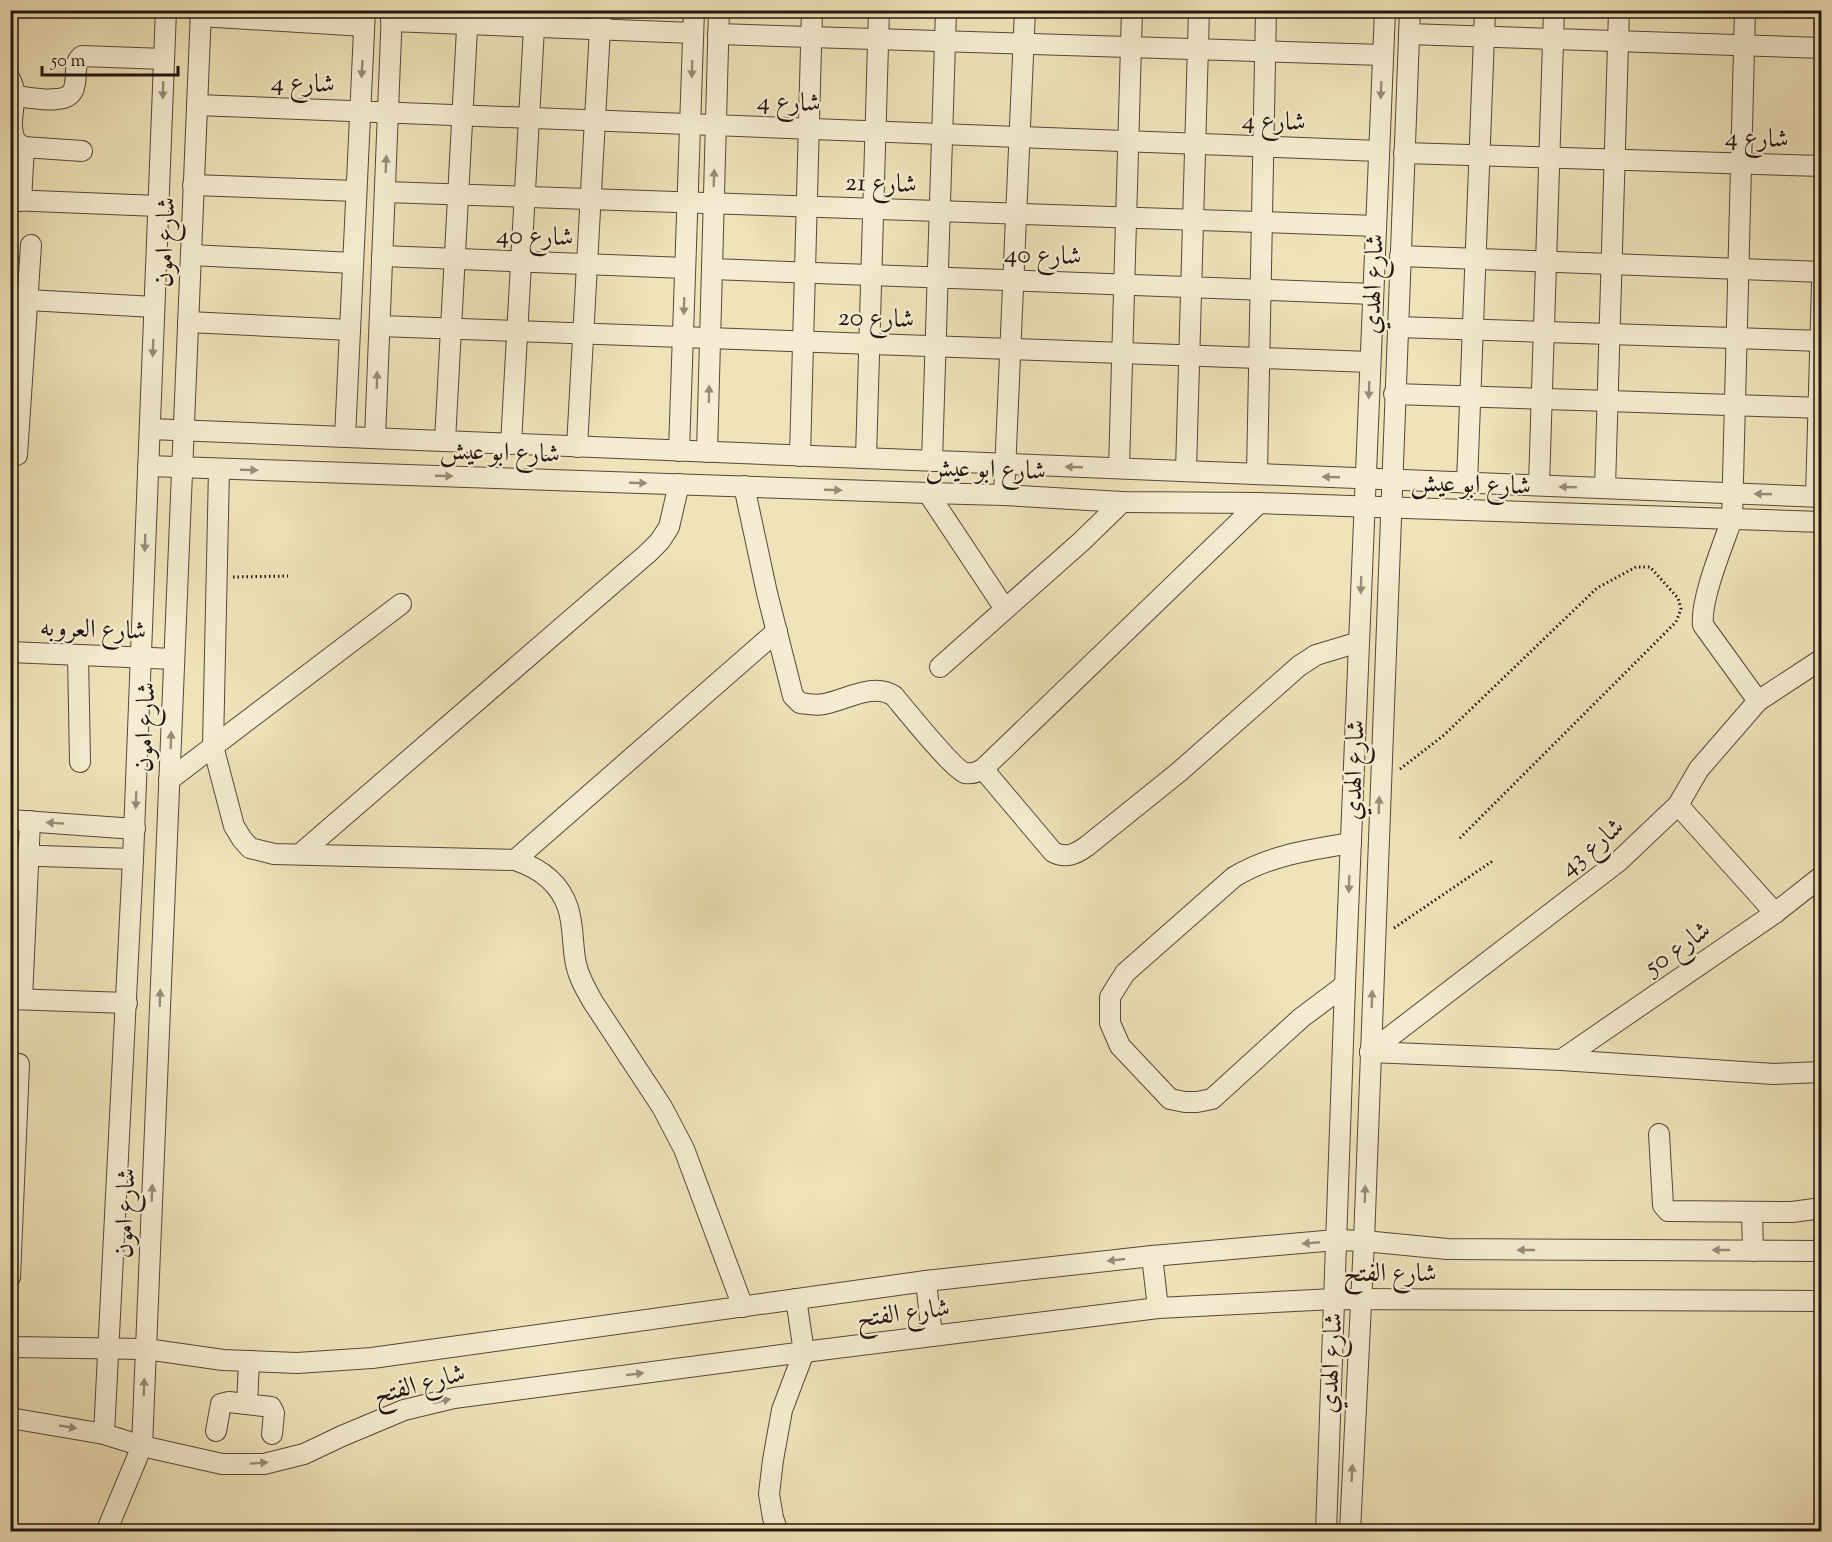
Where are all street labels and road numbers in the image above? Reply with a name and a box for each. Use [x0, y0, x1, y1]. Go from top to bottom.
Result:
street label: شارع 4 [270, 65, 335, 105]
street label: شارع 4 [756, 84, 821, 124]
street label: شارع 4 [1241, 103, 1306, 143]
street label: شارع 4 [1724, 120, 1789, 160]
street label: شارع 21 [844, 165, 917, 205]
street label: شارع امون [146, 196, 188, 288]
street label: شارع 40 [496, 218, 574, 258]
street label: شارع الهدي [1354, 233, 1396, 335]
street label: شارع 40 [1004, 237, 1082, 277]
street label: شارع 20 [837, 300, 915, 340]
street label: شارع ابو عيش [439, 433, 561, 475]
street label: شارع ابو عيش [925, 450, 1047, 492]
street label: شارع ابو عيش [1410, 465, 1532, 507]
street label: شارع العروبه [39, 610, 147, 652]
street label: شارع امون [126, 681, 168, 773]
street label: شارع الهدي [1335, 719, 1377, 821]
street label: شارع 43 [1552, 810, 1634, 887]
street label: شارع 50 [1636, 913, 1720, 987]
street label: شارع امون [106, 1167, 148, 1259]
street label: شارع الفتح [1343, 1256, 1437, 1296]
street label: شارع الفتح [855, 1290, 952, 1342]
street label: شارع الهدي [1311, 1312, 1355, 1414]
street label: شارع الفتح [370, 1355, 470, 1418]

